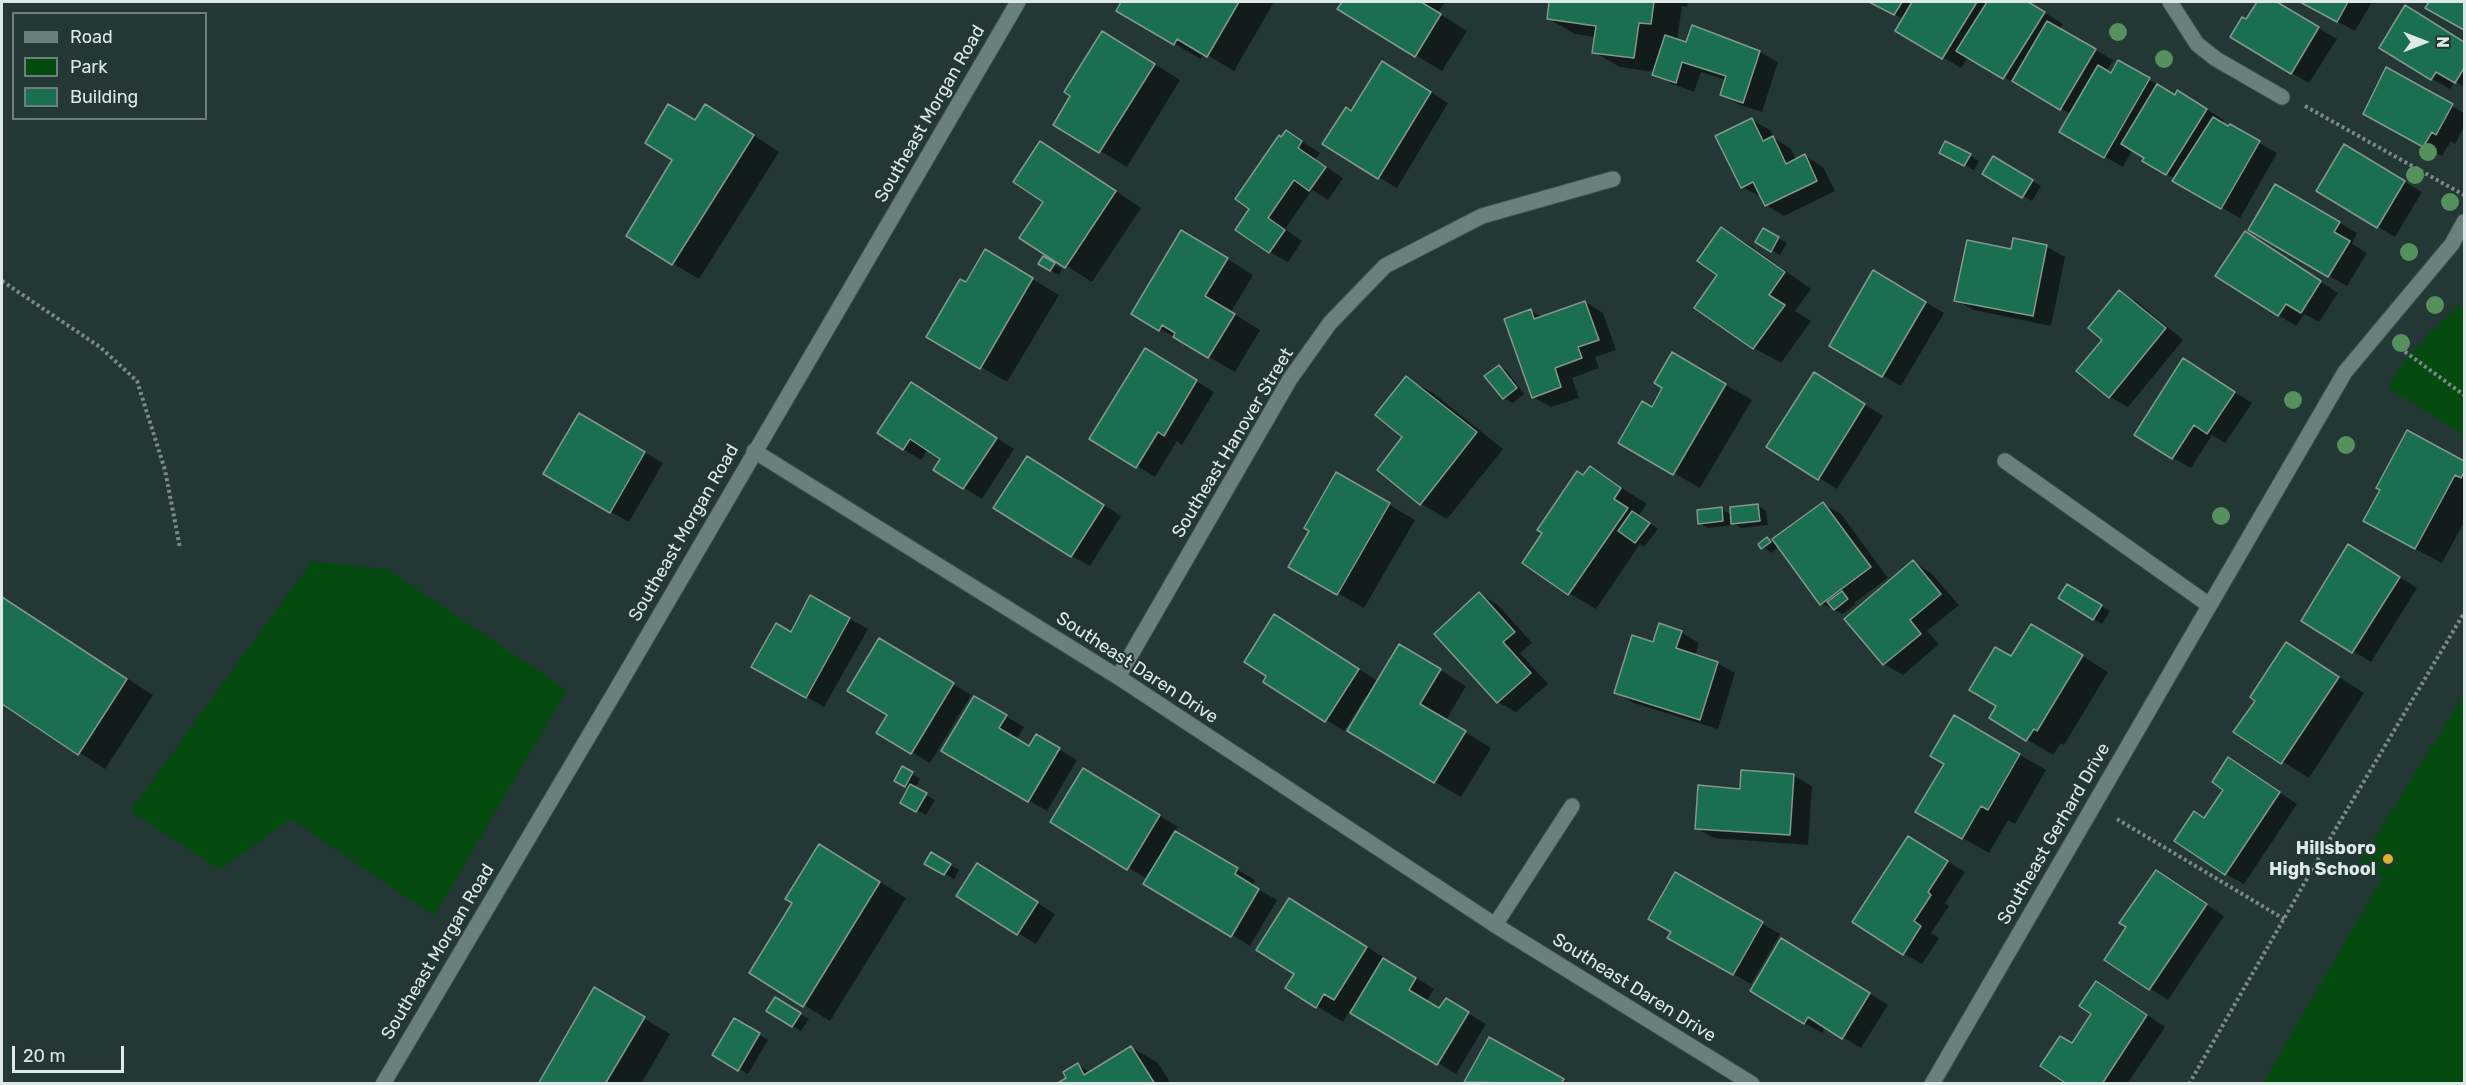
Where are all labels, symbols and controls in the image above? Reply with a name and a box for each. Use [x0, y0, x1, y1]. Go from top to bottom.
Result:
legend [12, 12, 207, 120]
north arrow [2394, 12, 2454, 72]
street label: Southeast Morgan Road [870, 22, 990, 206]
text: Road [70, 26, 113, 48]
text: N [2433, 36, 2452, 48]
text: Park [70, 56, 107, 78]
text: Building [70, 86, 138, 108]
street label: Southeast Hanover Street [1168, 344, 1298, 542]
street label: Southeast Morgan Road [624, 441, 744, 625]
street label: Southeast Daren Drive [1052, 608, 1222, 728]
street label: Southeast Gerhard Drive [1993, 739, 2115, 929]
place label: Hillsboro High School [2269, 838, 2376, 880]
marker: Hillsboro High School [2381, 852, 2395, 866]
street label: Southeast Morgan Road [377, 860, 499, 1044]
street label: Southeast Daren Drive [1548, 929, 1720, 1047]
scale bar [15, 1034, 128, 1072]
text: 20 m [23, 1045, 65, 1067]

